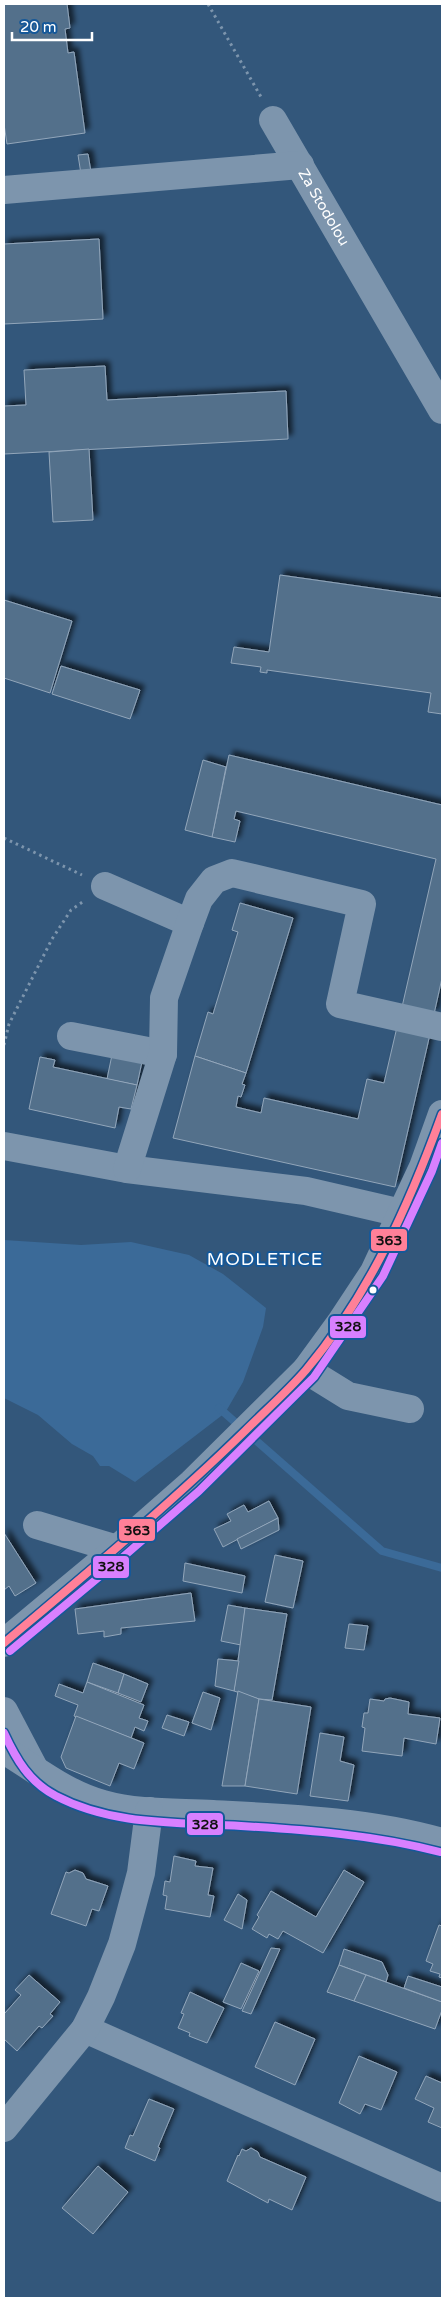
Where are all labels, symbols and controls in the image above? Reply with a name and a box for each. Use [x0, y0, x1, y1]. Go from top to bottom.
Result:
scale bar [12, 10, 92, 42]
text: 20 m [20, 18, 57, 36]
street label: Za Stodolou [294, 165, 353, 249]
line badge: 363 [370, 1228, 408, 1252]
text: 363 [376, 1232, 402, 1249]
district label: MODLETICE [207, 1248, 323, 1270]
unlabelled marker [368, 1285, 378, 1295]
line badge: 328 [329, 1315, 367, 1339]
text: 328 [335, 1318, 361, 1335]
line badge: 363 [118, 1518, 156, 1542]
text: 363 [124, 1522, 150, 1539]
line badge: 328 [92, 1555, 130, 1579]
text: 328 [98, 1558, 124, 1575]
line badge: 328 [186, 1812, 224, 1836]
text: 328 [192, 1816, 218, 1833]

